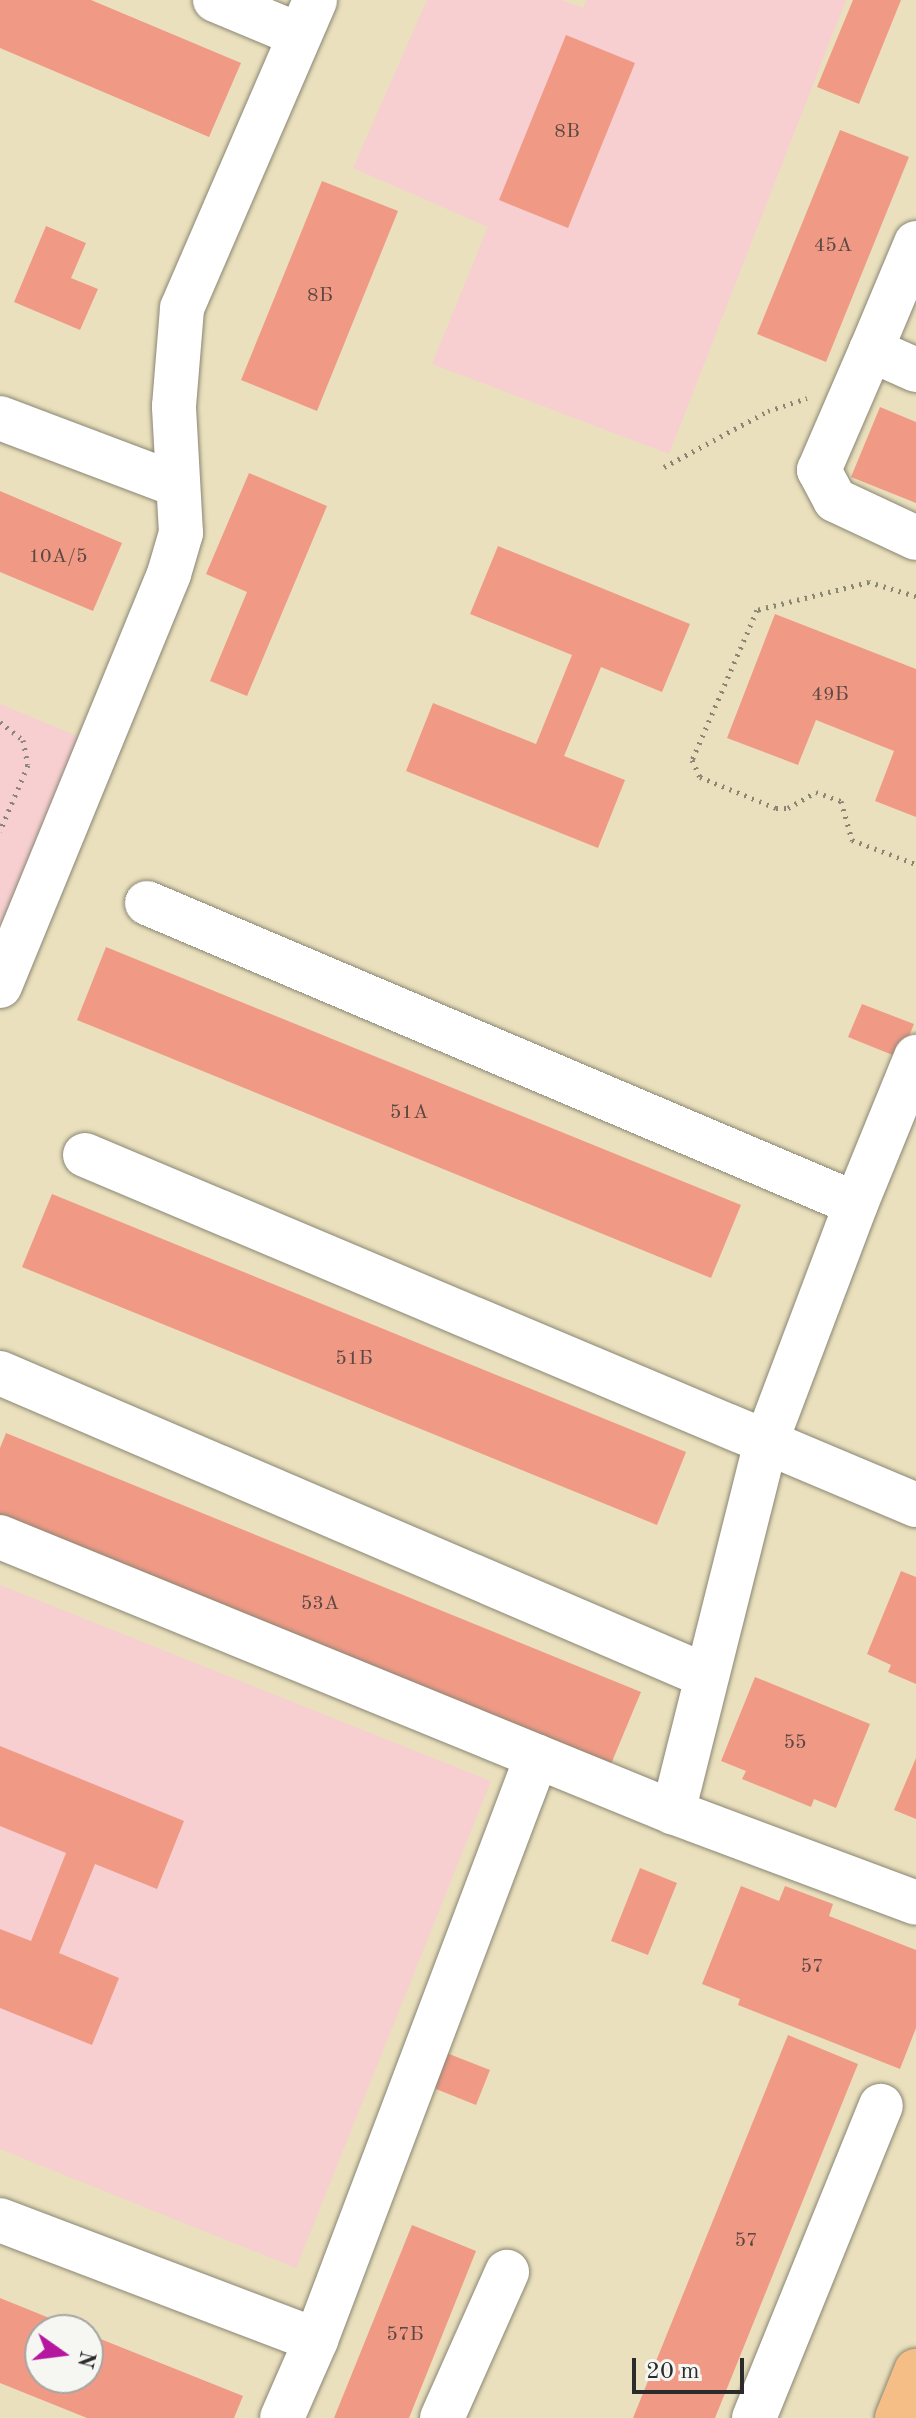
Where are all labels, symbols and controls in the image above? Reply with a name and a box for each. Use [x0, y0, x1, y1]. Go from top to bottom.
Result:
house number: 8В [554, 120, 580, 144]
house number: 45А [814, 234, 852, 258]
house number: 8Б [307, 284, 333, 308]
house number: 10А/5 [28, 545, 88, 569]
house number: 49Б [811, 683, 849, 707]
house number: 51А [390, 1101, 428, 1125]
house number: 51Б [335, 1347, 373, 1371]
house number: 53А [301, 1592, 339, 1616]
house number: 55 [783, 1731, 807, 1755]
house number: 57 [800, 1955, 824, 1979]
house number: 57 [734, 2229, 758, 2253]
north arrow [24, 2314, 104, 2394]
house number: 57Б [386, 2323, 424, 2347]
scale bar [636, 2342, 748, 2392]
text: N [73, 2349, 98, 2370]
text: 20 m [646, 2360, 700, 2384]

